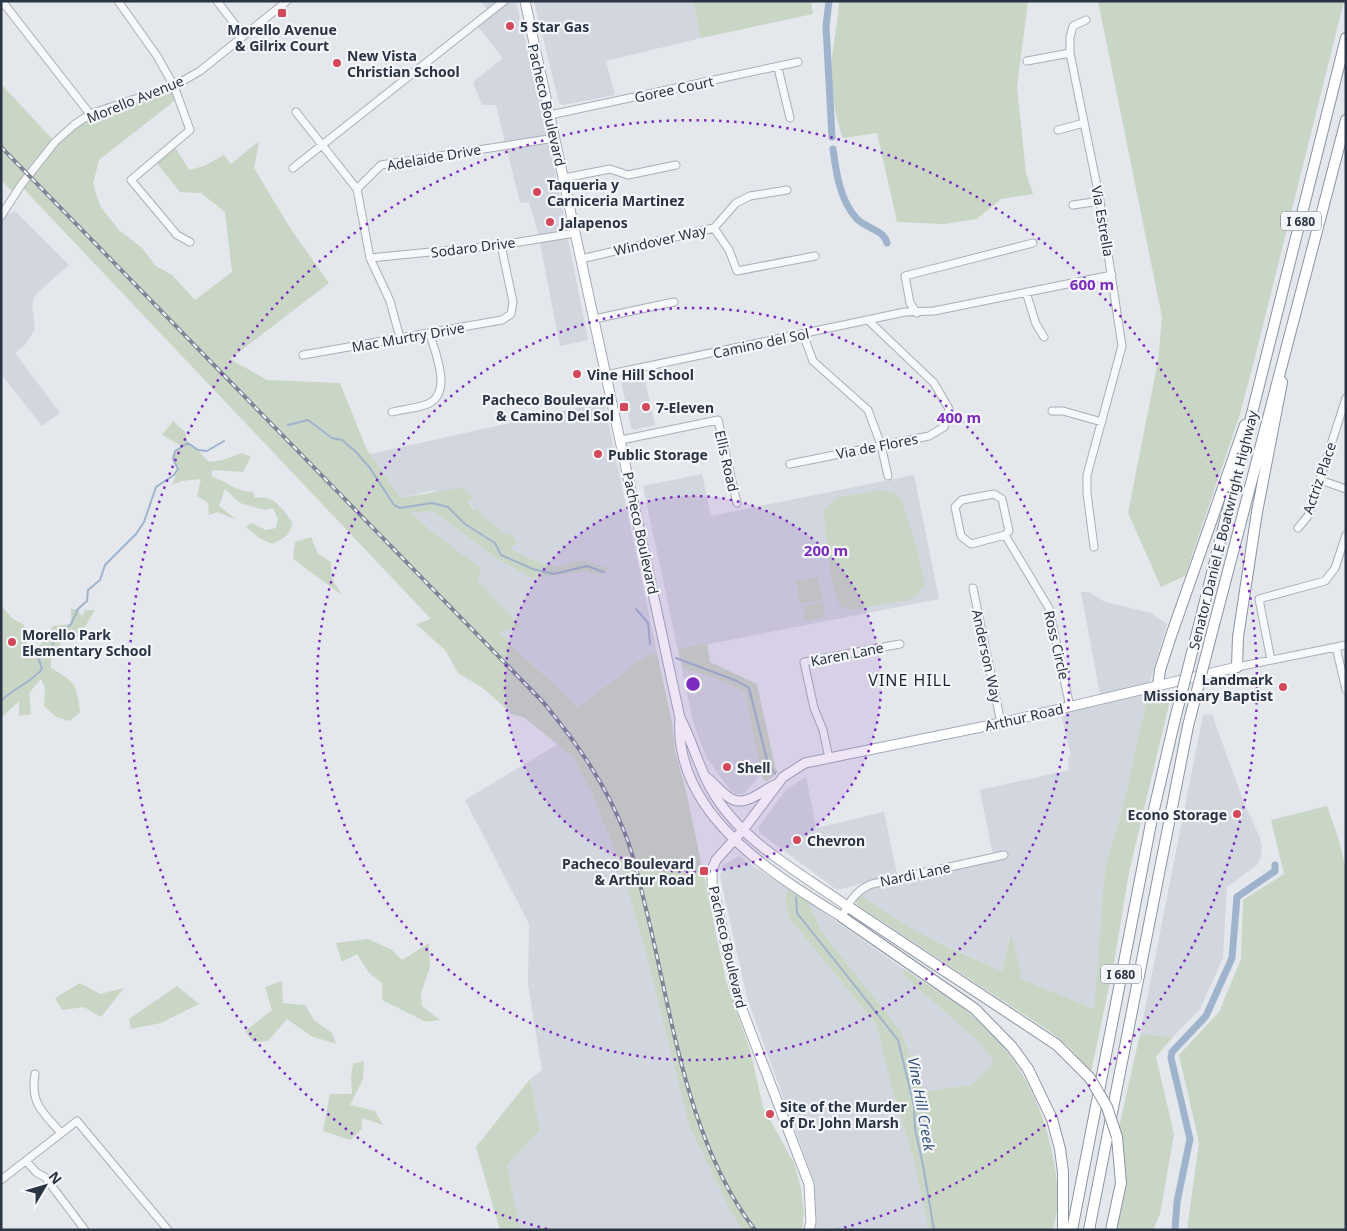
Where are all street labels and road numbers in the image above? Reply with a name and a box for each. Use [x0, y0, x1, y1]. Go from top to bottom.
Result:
street label: Pacheco Boulevard [524, 42, 570, 168]
street label: Morello Avenue [84, 71, 186, 127]
street label: Goree Court [633, 71, 715, 107]
street label: Adelaide Drive [385, 139, 483, 175]
street label: Via Estrella [1087, 184, 1119, 258]
road number: I 680 [1281, 212, 1321, 230]
street label: Windover Way [612, 220, 709, 260]
street label: Sodaro Drive [430, 232, 516, 262]
street label: Mac Murtry Drive [350, 318, 466, 356]
street label: Camino del Sol [711, 324, 811, 362]
street label: Senator Daniel E Boatwright Highway [1184, 408, 1262, 652]
street label: Ellis Road [711, 428, 743, 494]
street label: Via de Flores [834, 429, 920, 463]
street label: Actriz Place [1298, 439, 1340, 516]
street label: Pacheco Boulevard [619, 470, 663, 596]
street label: Anderson Way [968, 608, 1006, 705]
street label: Ross Circle [1040, 609, 1074, 682]
street label: Karen Lane [809, 638, 885, 670]
street label: Arthur Road [983, 699, 1065, 735]
street label: Nardi Lane [878, 857, 952, 891]
street label: Pacheco Boulevard [705, 884, 751, 1010]
road number: I 680 [1101, 964, 1141, 984]

